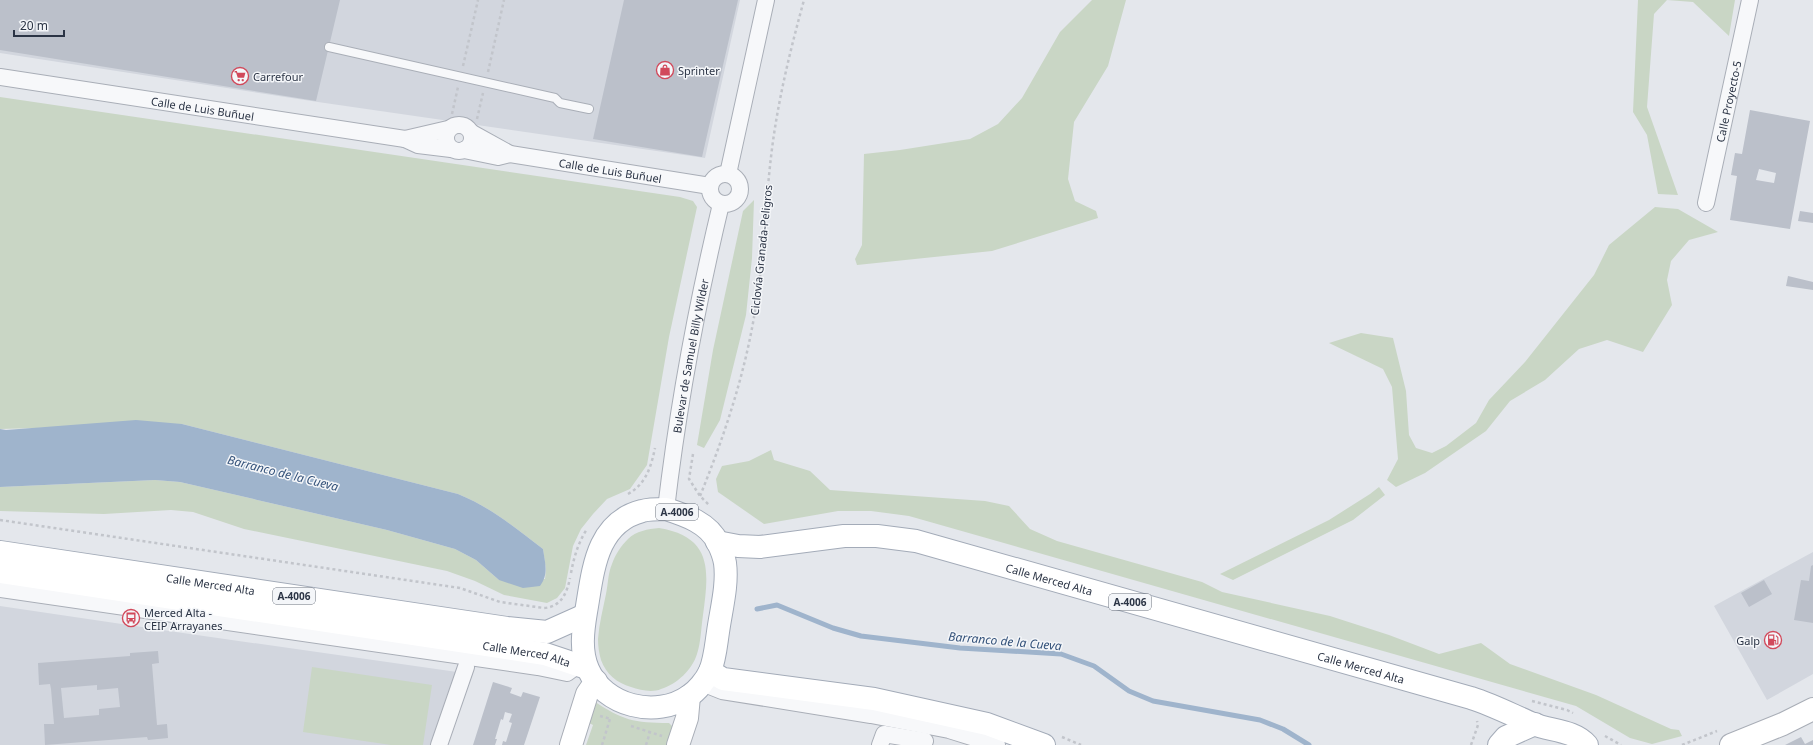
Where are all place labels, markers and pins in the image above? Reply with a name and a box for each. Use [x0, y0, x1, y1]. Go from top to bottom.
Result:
shop icon: Sprinter [655, 60, 675, 80]
place label: Sprinter [678, 63, 720, 78]
supermarket icon: Carrefour [230, 66, 250, 86]
place label: Carrefour [253, 69, 303, 84]
place label: Merced Alta - CEIP Arrayanes [144, 605, 222, 633]
bus stop icon: Merced Alta - CEIP Arrayanes [121, 608, 141, 628]
fuel station icon: Galp [1763, 630, 1783, 650]
place label: Galp [1736, 633, 1760, 648]

